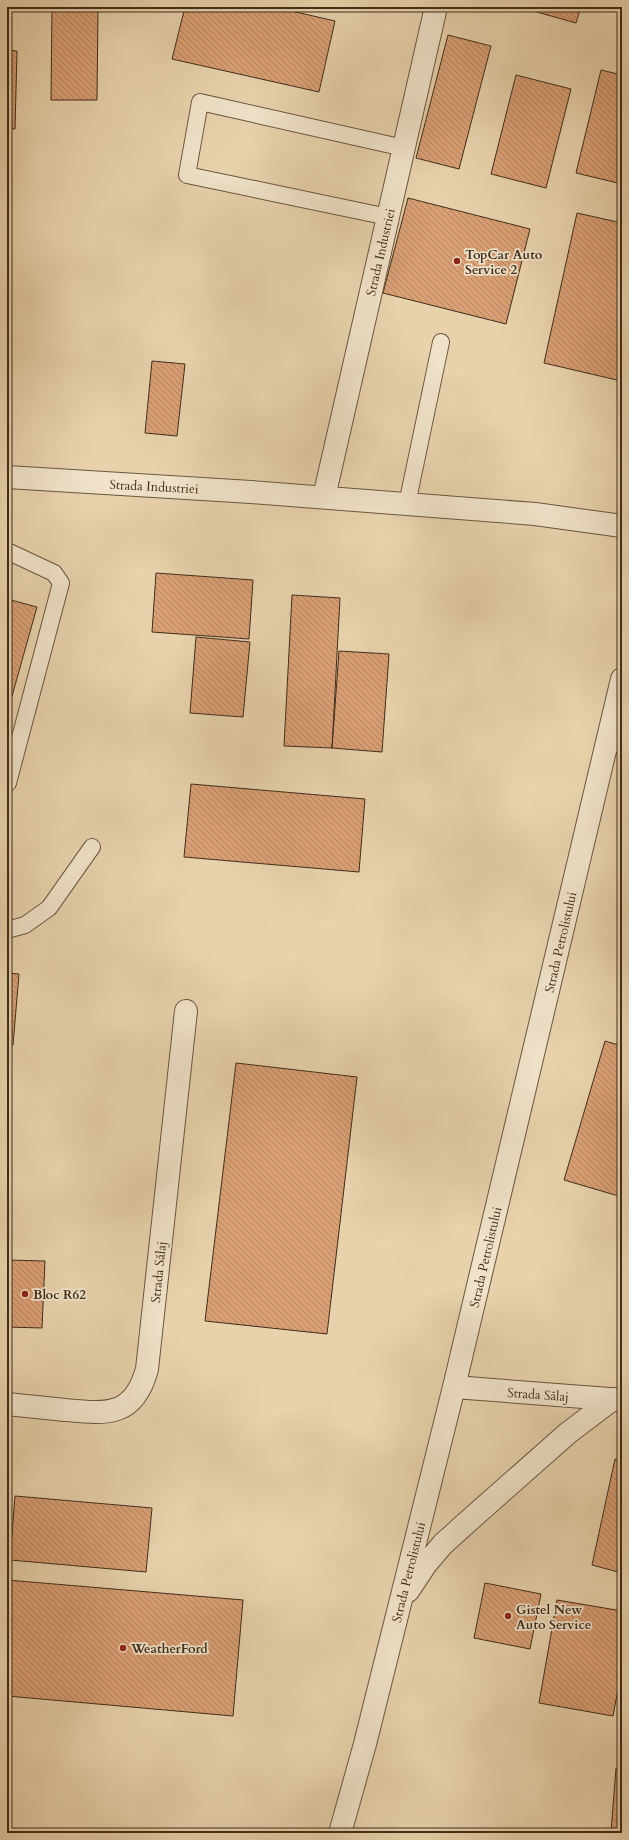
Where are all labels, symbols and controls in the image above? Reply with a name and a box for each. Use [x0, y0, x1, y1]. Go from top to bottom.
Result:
street label: Strada Industriei [362, 206, 400, 298]
place label: TopCar Auto Service 2 [465, 246, 543, 279]
marker: TopCar Auto Service 2 [452, 256, 462, 266]
street label: Strada Industriei [109, 476, 199, 498]
street label: Strada Petrolistului [541, 890, 581, 994]
street label: Strada Petrolistului [466, 1205, 506, 1309]
street label: Strada Sălaj [147, 1241, 171, 1304]
place label: Bloc R62 [33, 1286, 86, 1304]
marker: Bloc R62 [20, 1289, 30, 1299]
street label: Strada Sălaj [507, 1384, 569, 1406]
street label: Strada Petrolistului [388, 1520, 430, 1624]
place label: Gistel New Auto Service [516, 1601, 591, 1634]
marker: Gistel New Auto Service [503, 1611, 513, 1621]
place label: WeatherFord [130, 1640, 208, 1658]
marker: WeatherFord [118, 1643, 128, 1653]

